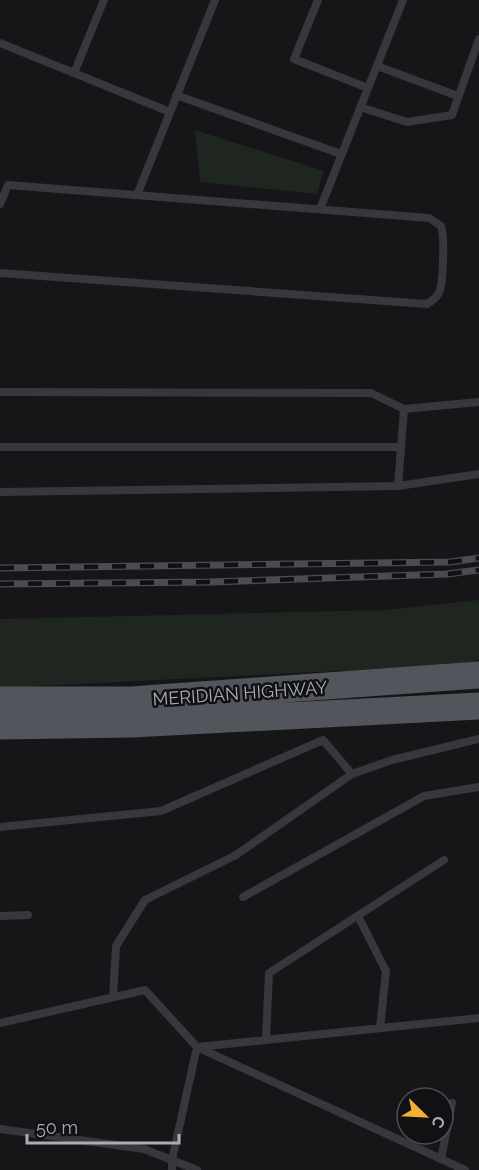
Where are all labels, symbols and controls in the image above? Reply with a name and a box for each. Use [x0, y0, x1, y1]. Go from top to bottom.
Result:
street label: MERIDIAN HIGHWAY [152, 676, 328, 710]
north arrow [395, 1086, 455, 1146]
scale bar [27, 1107, 178, 1145]
text: С [427, 1113, 449, 1131]
text: 50 m [36, 1117, 78, 1138]

